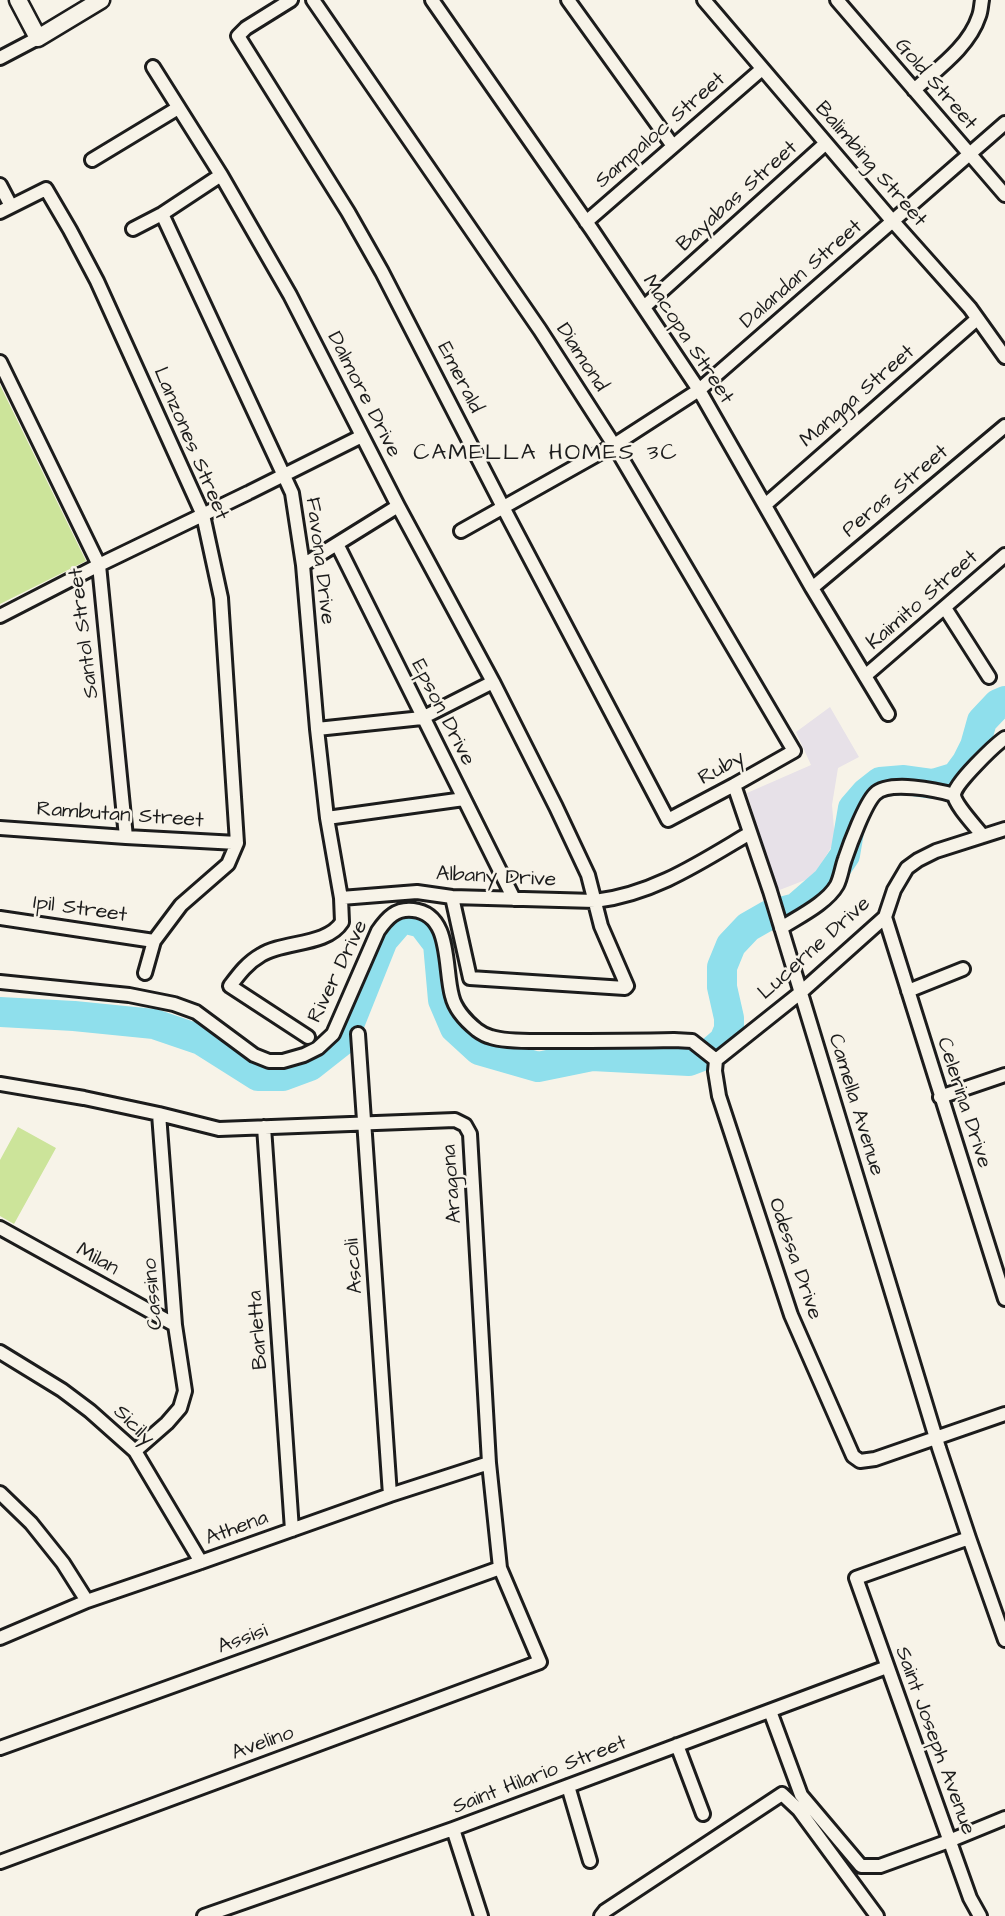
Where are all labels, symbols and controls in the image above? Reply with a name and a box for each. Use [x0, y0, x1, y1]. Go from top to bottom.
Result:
street label: Gold Street [888, 34, 982, 136]
street label: Sampaloc Street [591, 68, 731, 194]
street label: Balimbing Street [809, 97, 931, 233]
street label: Bayabas Street [672, 136, 804, 258]
street label: Dalandan Street [736, 215, 868, 335]
street label: Macopa Street [636, 271, 738, 409]
street label: Diamond [549, 319, 613, 397]
street label: Dalmore Drive [321, 328, 405, 462]
street label: Emerald [430, 338, 488, 418]
street label: Mangga Street [795, 340, 921, 454]
street label: Lanzones Street [146, 364, 234, 524]
district label: CAMELLA HOMES 3C [415, 440, 677, 468]
street label: Peras Street [838, 440, 954, 544]
street label: Favona Drive [299, 496, 339, 626]
street label: Kaimito Street [862, 546, 984, 656]
street label: Santol Street [64, 566, 106, 700]
street label: Epson Drive [404, 656, 480, 770]
street label: Ruby [694, 746, 750, 792]
street label: Rambutan Street [36, 798, 204, 834]
street label: Albany Drive [435, 862, 557, 894]
street label: Ipil Street [31, 891, 129, 929]
street label: Lucerne Drive [754, 892, 876, 1006]
street label: River Drive [303, 917, 375, 1027]
street label: Camella Avenue [821, 1031, 889, 1179]
street label: Celerina Drive [930, 1034, 996, 1172]
street label: Aragona [438, 1143, 468, 1225]
street label: Odessa Drive [761, 1195, 827, 1323]
street label: Ascoli [340, 1237, 370, 1295]
street label: Milan [71, 1238, 123, 1282]
street label: Cassino [138, 1257, 170, 1331]
street label: Barletta [244, 1289, 274, 1371]
street label: Sicily [107, 1400, 159, 1452]
street label: Athena [202, 1506, 272, 1552]
street label: Assisi [215, 1619, 271, 1661]
street label: Saint Joseph Avenue [888, 1644, 980, 1838]
street label: Avelino [228, 1721, 298, 1767]
street label: Saint Hilario Street [449, 1731, 631, 1821]

